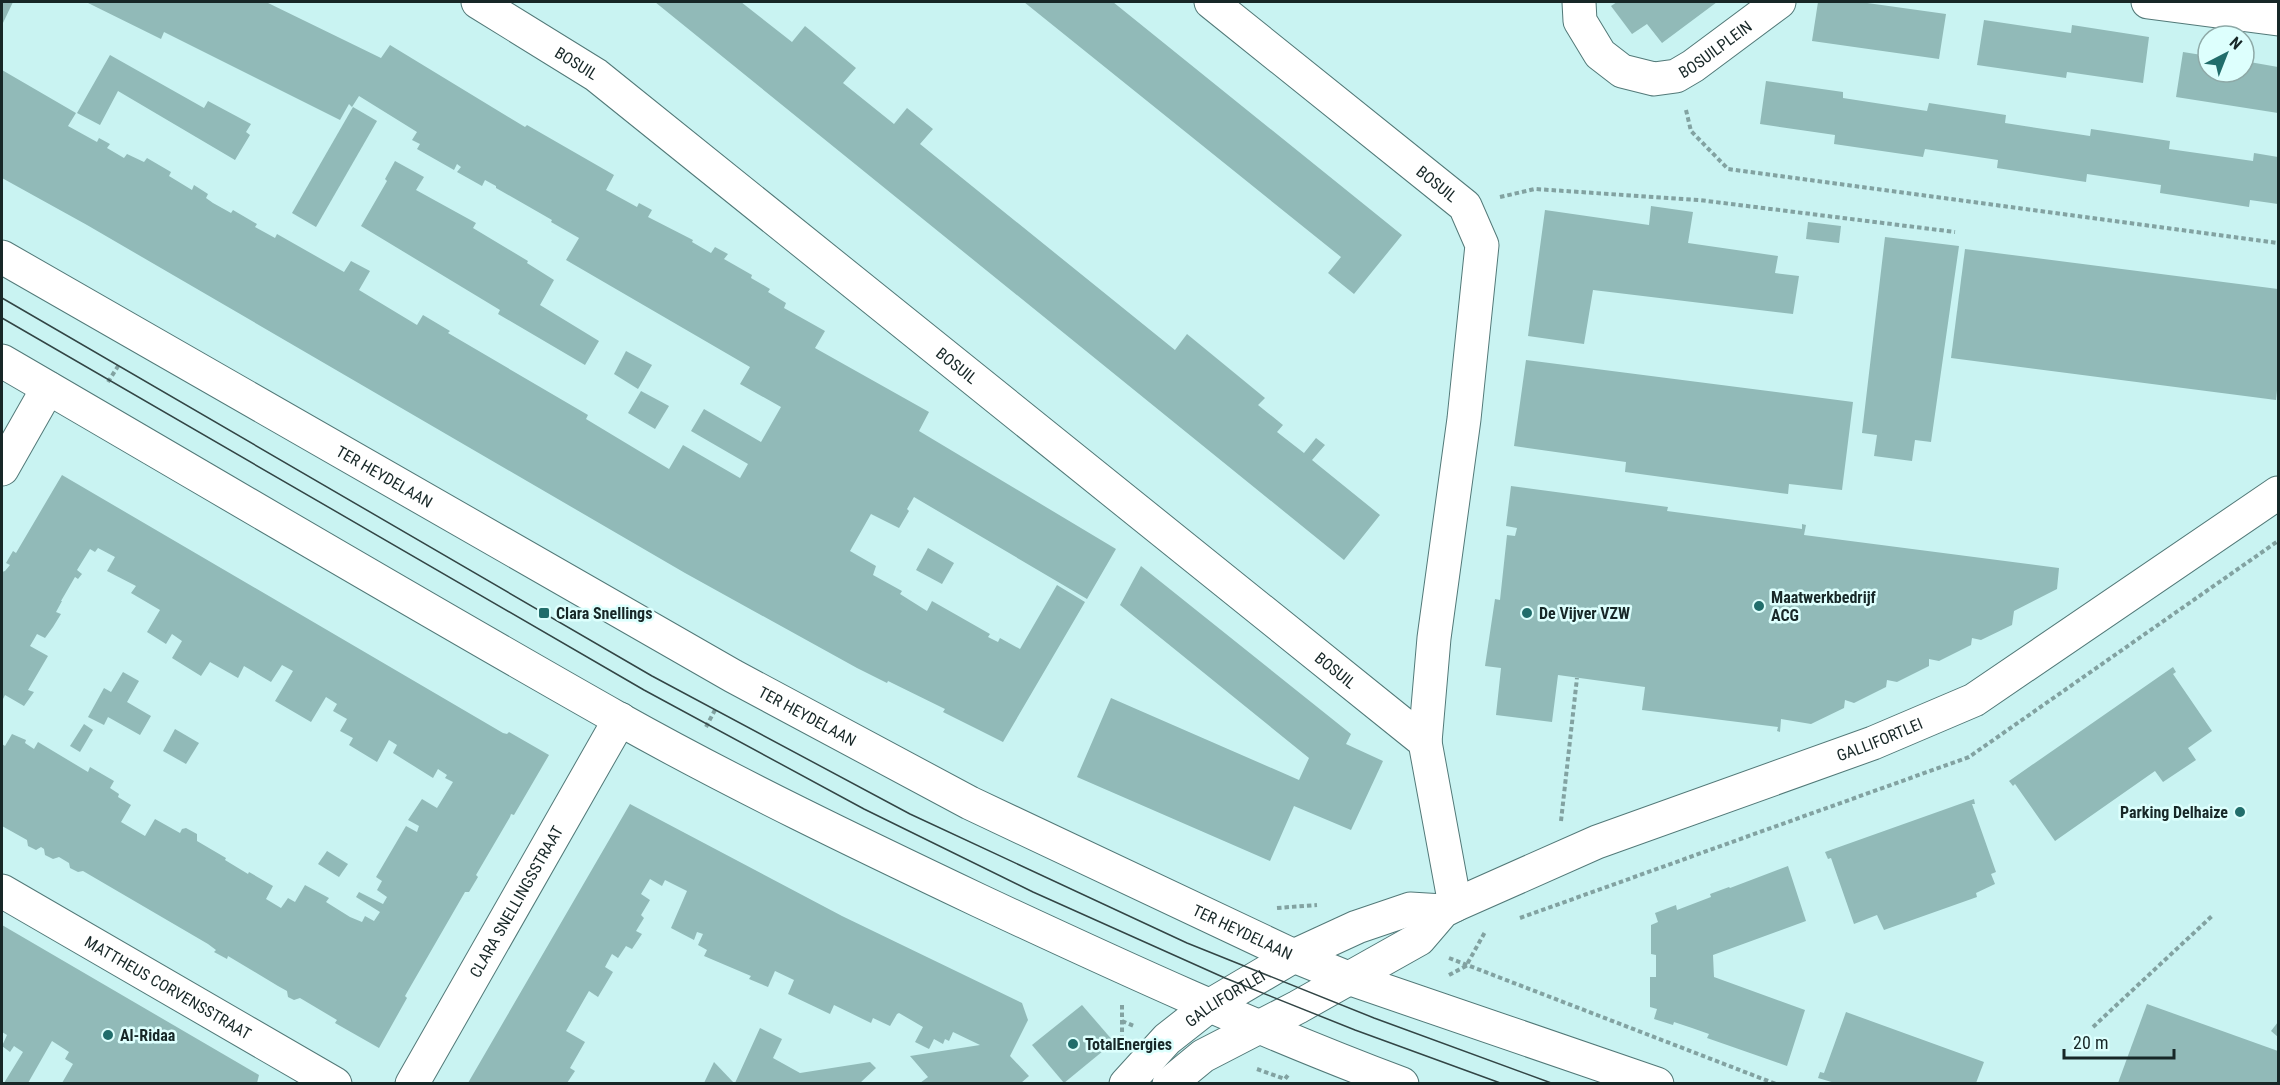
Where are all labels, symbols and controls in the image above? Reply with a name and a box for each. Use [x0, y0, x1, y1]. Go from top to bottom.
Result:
street label: BOSUILPLEIN [1675, 17, 1756, 82]
north arrow [2196, 24, 2256, 84]
text: N [2226, 33, 2246, 54]
street label: BOSUIL [551, 43, 602, 84]
street label: BOSUIL [1412, 162, 1461, 206]
street label: BOSUIL [932, 344, 981, 388]
street label: TER HEYDELAAN [333, 442, 436, 512]
place label: Maatwerkbedrijf ACG [1771, 588, 1877, 625]
marker: Maatwerkbedrijf ACG [1752, 599, 1766, 613]
place label: Clara Snellings [556, 604, 652, 623]
place label: De Vijver VZW [1539, 604, 1630, 623]
marker: Clara Snellings [537, 606, 551, 620]
marker: De Vijver VZW [1520, 606, 1534, 620]
street label: BOSUIL [1311, 648, 1360, 693]
street label: TER HEYDELAAN [755, 682, 859, 750]
street label: GALLIFORTLEI [1834, 714, 1926, 765]
place label: Parking Delhaize [2120, 803, 2228, 822]
marker: Parking Delhaize [2233, 805, 2247, 819]
street label: CLARA SNELLINGSSTRAAT [466, 823, 567, 981]
street label: TER HEYDELAAN [1190, 901, 1295, 964]
street label: MATTHEUS CORVENSSTRAAT [81, 932, 254, 1043]
street label: GALLIFORTLEI [1182, 966, 1269, 1031]
scale bar [2064, 1022, 2174, 1060]
place label: Al-Ridaa [120, 1026, 176, 1045]
marker: Al-Ridaa [101, 1028, 115, 1042]
text: 20 m [2073, 1032, 2108, 1053]
place label: TotalEnergies [1085, 1035, 1172, 1054]
marker: TotalEnergies [1066, 1037, 1080, 1051]

